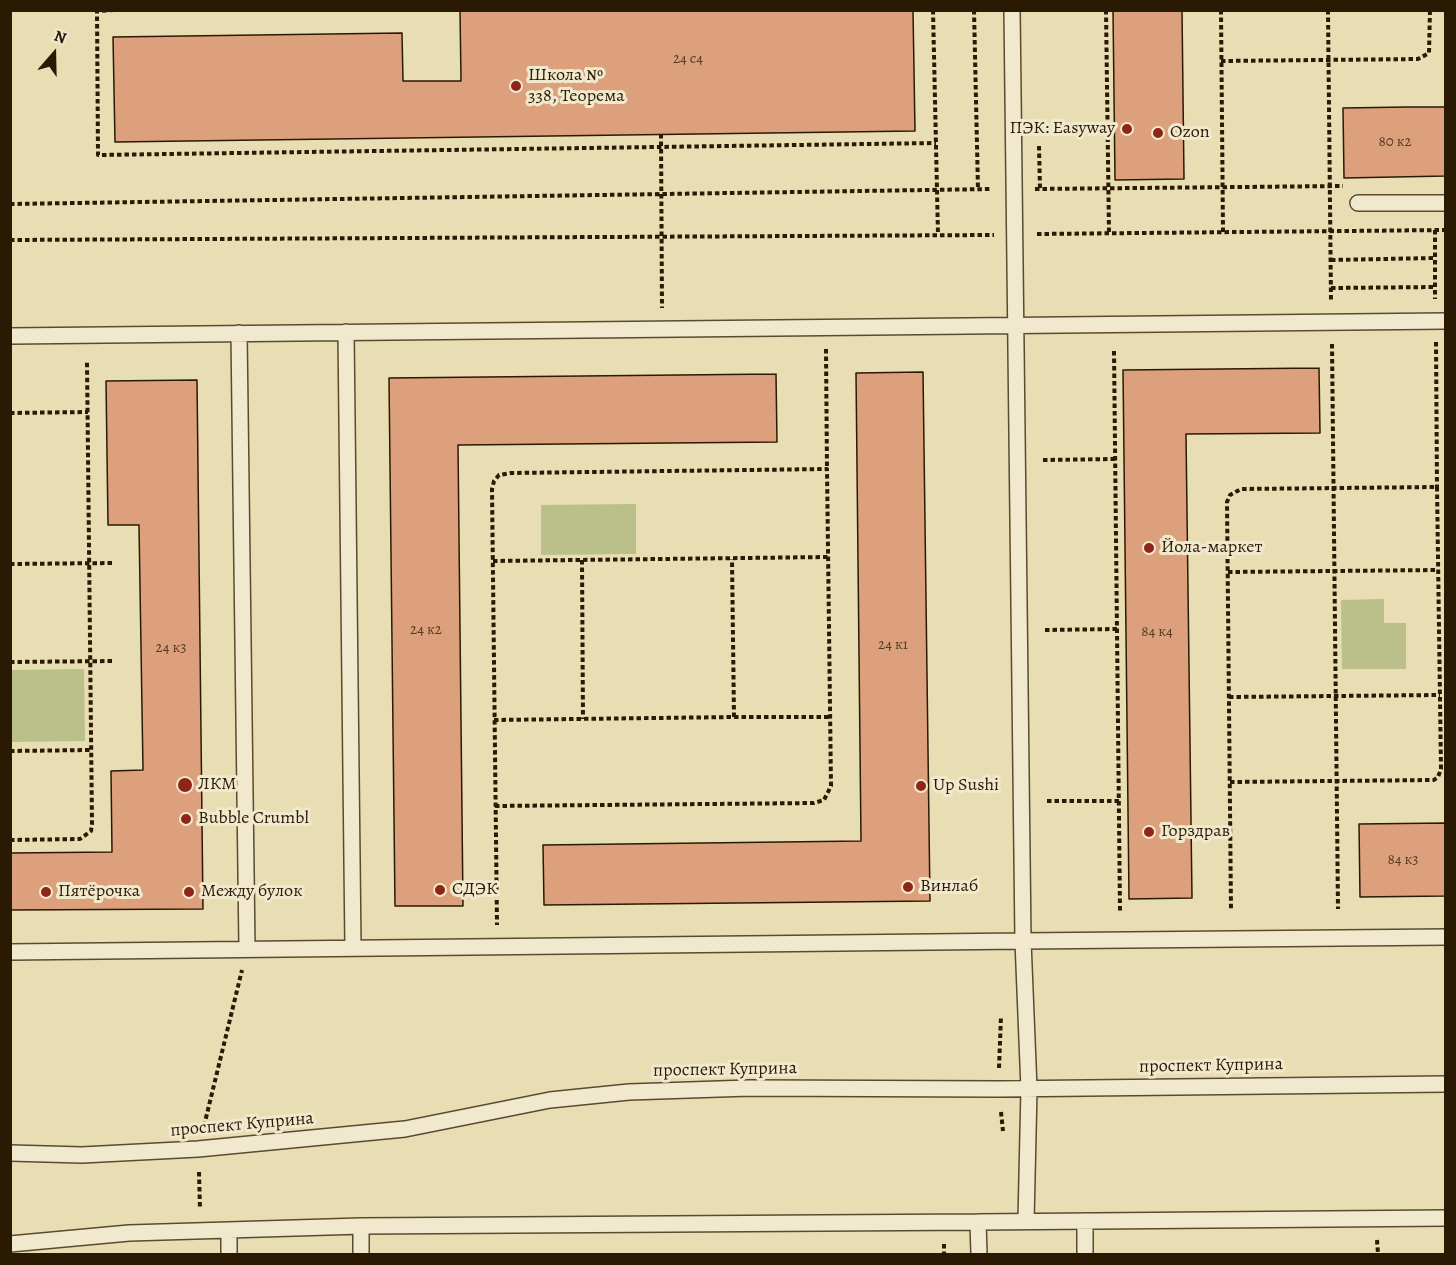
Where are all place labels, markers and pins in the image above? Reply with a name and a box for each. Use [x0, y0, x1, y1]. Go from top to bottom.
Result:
place label: Школа № 338, Теорема [528, 65, 625, 107]
marker: Школа № 338, Теорема [509, 79, 523, 93]
place label: ПЭК: Easyway [1009, 118, 1115, 140]
marker: ПЭК: Easyway [1120, 122, 1134, 136]
place label: Ozon [1170, 122, 1210, 144]
marker: Ozon [1151, 126, 1165, 140]
place label: Йола-маркет [1161, 537, 1262, 559]
marker: Йола-маркет [1142, 541, 1156, 555]
place label: ЛКМ [198, 774, 236, 796]
place label: Up Sushi [933, 775, 999, 797]
marker: ЛКМ [176, 776, 194, 794]
marker: Up Sushi [914, 779, 928, 793]
place label: Bubble Crumbl [198, 808, 309, 830]
marker: Bubble Crumbl [179, 812, 193, 826]
place label: Горздрав [1161, 821, 1230, 843]
marker: Горздрав [1142, 825, 1156, 839]
place label: Винлаб [920, 876, 978, 898]
place label: СДЭК [452, 879, 497, 901]
marker: Винлаб [901, 880, 915, 894]
place label: Пятёрочка [58, 881, 140, 903]
place label: Между булок [201, 881, 303, 903]
marker: СДЭК [433, 883, 447, 897]
marker: Пятёрочка [39, 885, 53, 899]
marker: Между булок [182, 885, 196, 899]

